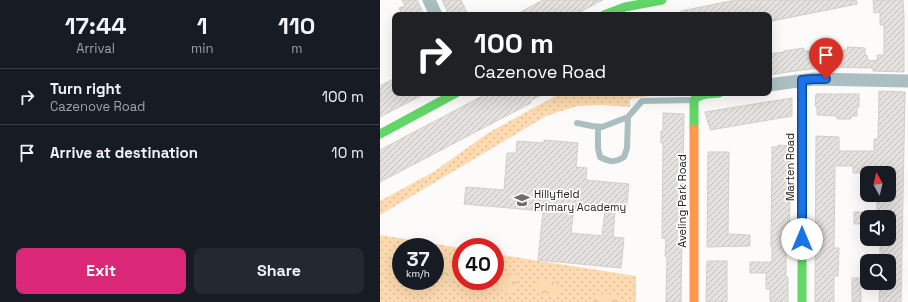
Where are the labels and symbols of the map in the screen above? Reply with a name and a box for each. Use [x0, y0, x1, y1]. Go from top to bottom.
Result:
pin [809, 38, 843, 79]
street label: Marten Road [783, 133, 797, 201]
street label: Aveling Park Road [675, 154, 689, 248]
north arrow [860, 166, 896, 202]
place label: Hillyfield Primary Academy [534, 187, 626, 214]
school or university icon: Hillyfield Primary Academy [513, 191, 531, 209]
position arrow [781, 218, 823, 260]
speed limit sign: 40 [452, 238, 504, 290]

